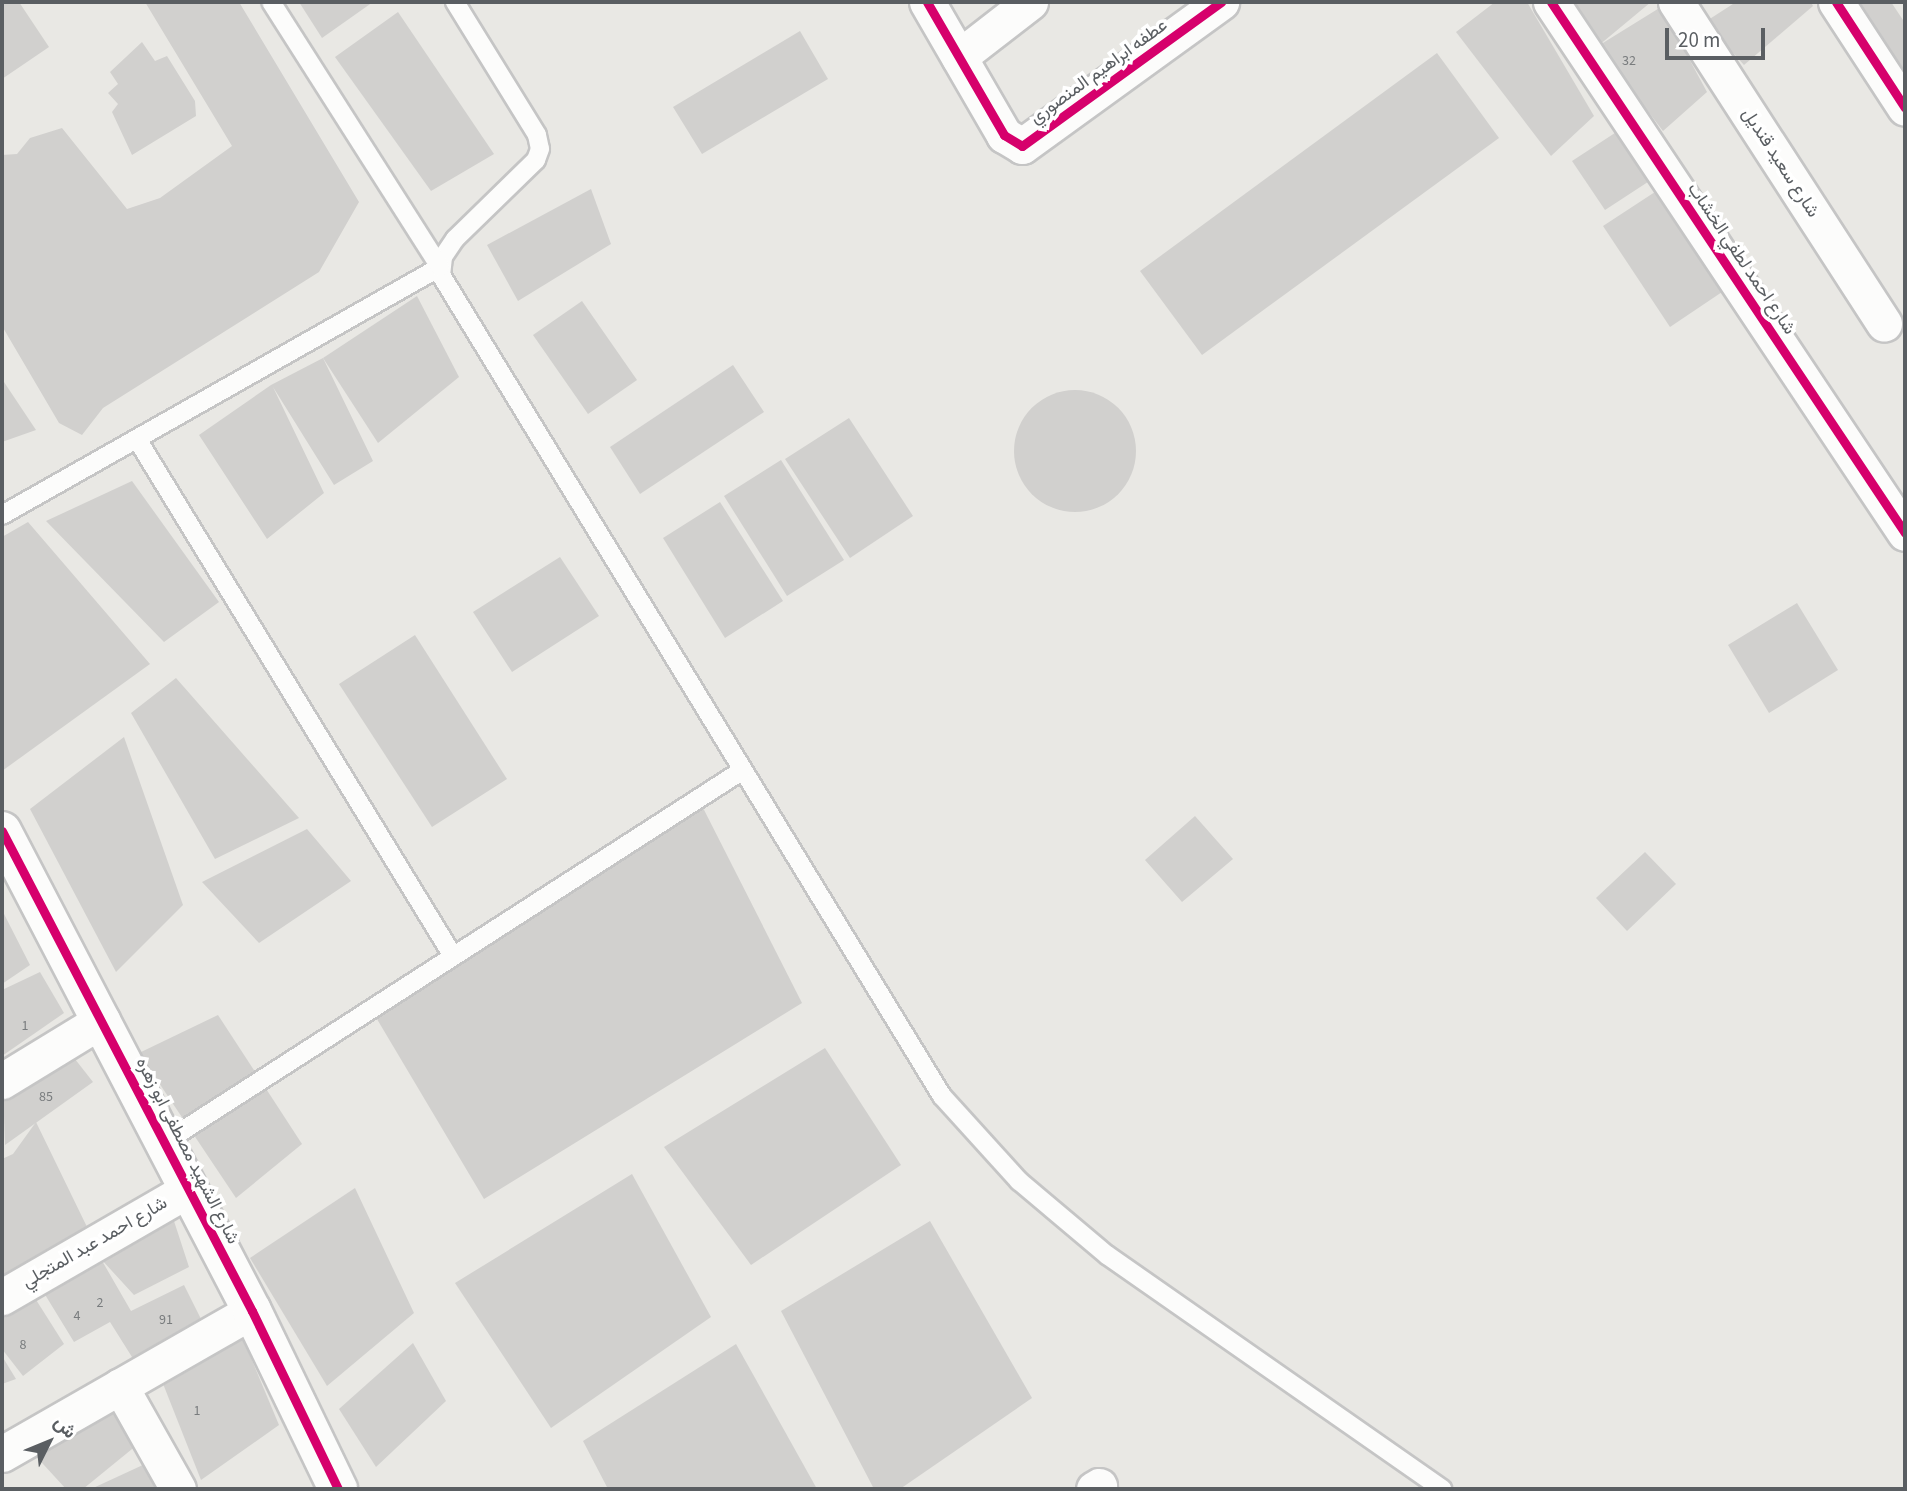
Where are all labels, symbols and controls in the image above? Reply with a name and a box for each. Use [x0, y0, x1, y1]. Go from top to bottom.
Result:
scale bar [1669, 14, 1769, 58]
street label: عطفه ابراهيم المنصوري [1026, 15, 1172, 129]
text: 20 m [1678, 25, 1720, 55]
house number: 32 [1622, 53, 1636, 69]
street label: شارع سعيد قنديل [1737, 104, 1823, 222]
street label: شارع احمد لطفي الخشاب [1682, 179, 1800, 339]
house number: 1 [22, 1018, 28, 1034]
street label: شارع الشهيد مصطفى ابو زهره [130, 1054, 244, 1248]
house number: 85 [39, 1089, 53, 1105]
street label: شارع احمد عبد المتجلي [19, 1193, 171, 1293]
house number: 2 [97, 1295, 103, 1311]
house number: 4 [74, 1308, 80, 1324]
house number: 91 [159, 1312, 173, 1328]
house number: 8 [20, 1337, 26, 1353]
house number: 1 [194, 1403, 200, 1419]
north arrow [14, 1407, 84, 1477]
text: ش [47, 1410, 82, 1445]

